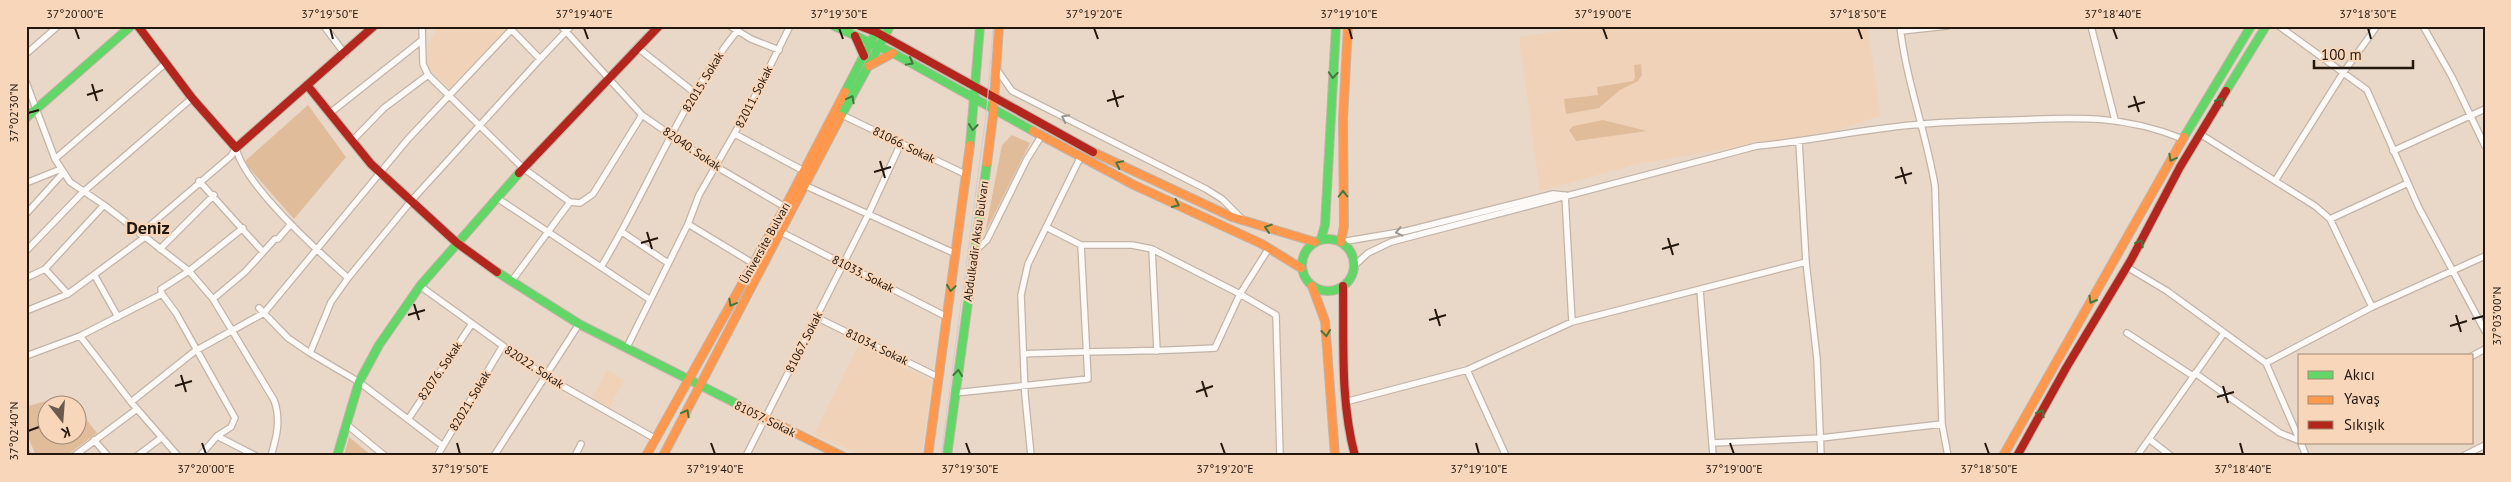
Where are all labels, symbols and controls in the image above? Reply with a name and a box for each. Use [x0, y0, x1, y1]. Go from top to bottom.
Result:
text: 37°20'00"E [46, 6, 104, 21]
text: 37°19'50"E [301, 6, 359, 21]
text: 37°19'40"E [555, 6, 613, 21]
text: 37°19'30"E [810, 6, 868, 21]
text: 37°19'20"E [1065, 6, 1123, 21]
text: 37°19'10"E [1320, 6, 1378, 21]
text: 37°19'00"E [1574, 6, 1632, 21]
text: 37°18'50"E [1829, 6, 1887, 21]
text: 37°18'40"E [2084, 6, 2142, 21]
text: 37°18'30"E [2339, 6, 2397, 21]
scale bar [2314, 38, 2412, 70]
text: 100 m [2321, 45, 2362, 64]
street label: 82015. Sokak [679, 49, 727, 115]
one-way arrow [905, 56, 914, 66]
street label: 82011. Sokak [731, 63, 776, 130]
one-way arrow [1328, 71, 1339, 79]
text: 37°02'30"N [6, 83, 21, 143]
one-way arrow [845, 95, 855, 104]
one-way arrow [2213, 98, 2223, 107]
one-way arrow [1061, 114, 1070, 124]
street label: 82040. Sokak [660, 123, 725, 174]
street label: 81066. Sokak [870, 123, 938, 166]
one-way arrow [968, 123, 979, 131]
one-way arrow [2168, 153, 2178, 162]
one-way arrow [1115, 160, 1124, 171]
street label: Abdulkadir Aksu Bulvarı [960, 180, 991, 302]
one-way arrow [1338, 189, 1348, 197]
one-way arrow [1171, 198, 1180, 209]
street label: Üniversite Bulvarı [736, 199, 793, 286]
district label: Deniz [126, 216, 170, 239]
one-way arrow [1265, 224, 1273, 234]
one-way arrow [1394, 226, 1403, 237]
one-way arrow [2134, 239, 2144, 248]
street label: 81033. Sokak [830, 251, 897, 296]
one-way arrow [946, 284, 956, 292]
text: 37°03'00"N [2489, 286, 2504, 346]
one-way arrow [2088, 294, 2098, 303]
one-way arrow [728, 297, 738, 306]
street label: 81067. Sokak [782, 309, 825, 375]
street label: 81034. Sokak [843, 325, 911, 368]
one-way arrow [1321, 329, 1332, 337]
street label: 82076. Sokak [414, 338, 465, 403]
street label: 82022. Sokak [502, 342, 567, 391]
legend [2298, 354, 2474, 444]
text: Akıcı [2344, 365, 2375, 384]
street label: 82021. Sokak [446, 368, 494, 434]
one-way arrow [952, 368, 962, 377]
text: Yavaş [2344, 389, 2380, 408]
north arrow [38, 394, 88, 444]
street label: 81057. Sokak [732, 397, 799, 440]
text: 37°02'40"N [6, 401, 21, 461]
one-way arrow [680, 409, 690, 418]
one-way arrow [2034, 410, 2044, 419]
text: Sıkışık [2344, 415, 2386, 434]
text: K [59, 423, 73, 442]
text: 37°20'00"E [177, 461, 235, 476]
text: 37°19'50"E [431, 461, 489, 476]
text: 37°19'40"E [686, 461, 744, 476]
text: 37°19'30"E [941, 461, 999, 476]
text: 37°19'20"E [1196, 461, 1254, 476]
text: 37°19'10"E [1450, 461, 1508, 476]
text: 37°19'00"E [1705, 461, 1763, 476]
text: 37°18'50"E [1960, 461, 2018, 476]
text: 37°18'40"E [2214, 461, 2272, 476]

